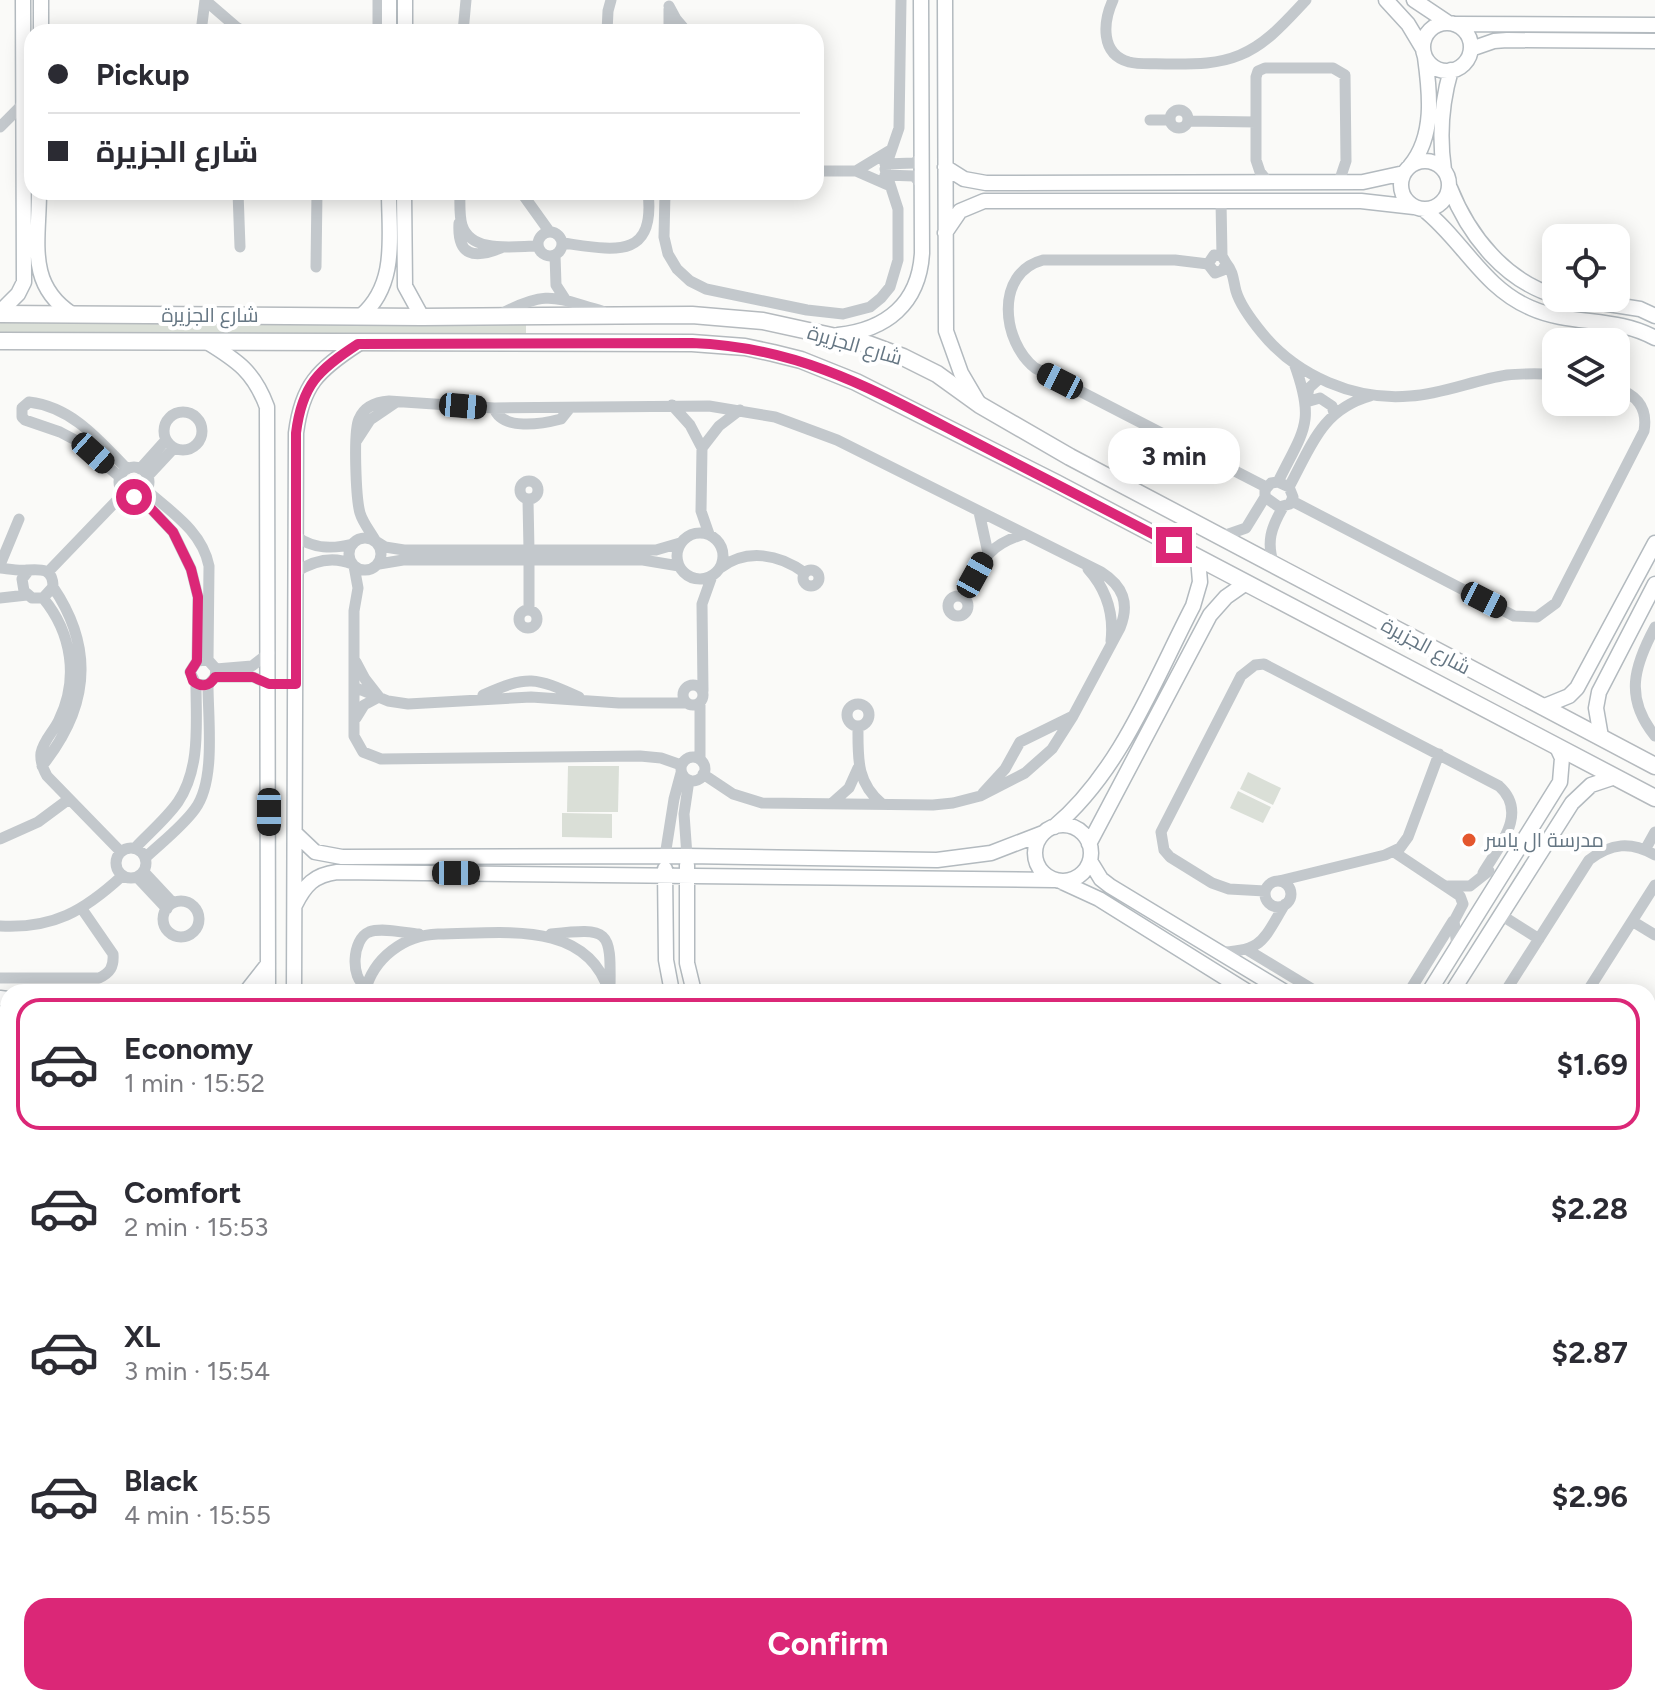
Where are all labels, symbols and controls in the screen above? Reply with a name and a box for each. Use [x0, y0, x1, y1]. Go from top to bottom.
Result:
text: Pickup [96, 56, 190, 93]
text: شارع الجزيرة [96, 133, 258, 170]
map controls [1542, 224, 1630, 416]
button: locate [1542, 224, 1630, 312]
street label: شارع الجزيرة [161, 303, 259, 329]
street label: شارع الجزيرة [804, 320, 905, 372]
button: layers [1542, 328, 1630, 416]
car [1033, 359, 1087, 403]
car [438, 392, 488, 420]
car [67, 428, 119, 478]
callout: 3 min [1108, 429, 1240, 485]
text: 3 min [1142, 440, 1206, 472]
route start [116, 479, 152, 515]
route end [1156, 527, 1192, 563]
car [953, 548, 997, 602]
car [1457, 578, 1511, 622]
street label: شارع الجزيرة [1376, 613, 1475, 681]
car [257, 788, 281, 836]
place label: مدرسة ال ياسر [1484, 828, 1604, 853]
marker: مدرسة ال ياسر [1460, 831, 1478, 849]
car [432, 861, 480, 885]
icon: car [28, 1028, 100, 1100]
text: Economy [124, 1030, 253, 1067]
text: $1.69 [1556, 1046, 1628, 1083]
text: 1 min · 15:52 [124, 1067, 265, 1099]
icon: car [28, 1172, 100, 1244]
text: Comfort [124, 1174, 242, 1211]
text: $2.28 [1551, 1190, 1628, 1227]
text: 2 min · 15:53 [124, 1211, 268, 1243]
icon: car [28, 1316, 100, 1388]
text: XL [124, 1318, 160, 1355]
text: $2.87 [1552, 1334, 1628, 1371]
text: 3 min · 15:54 [124, 1355, 270, 1387]
icon: car [28, 1460, 100, 1532]
text: Black [124, 1462, 198, 1499]
text: $2.96 [1552, 1478, 1628, 1515]
text: 4 min · 15:55 [124, 1499, 271, 1531]
button: Confirm [24, 1598, 1632, 1690]

